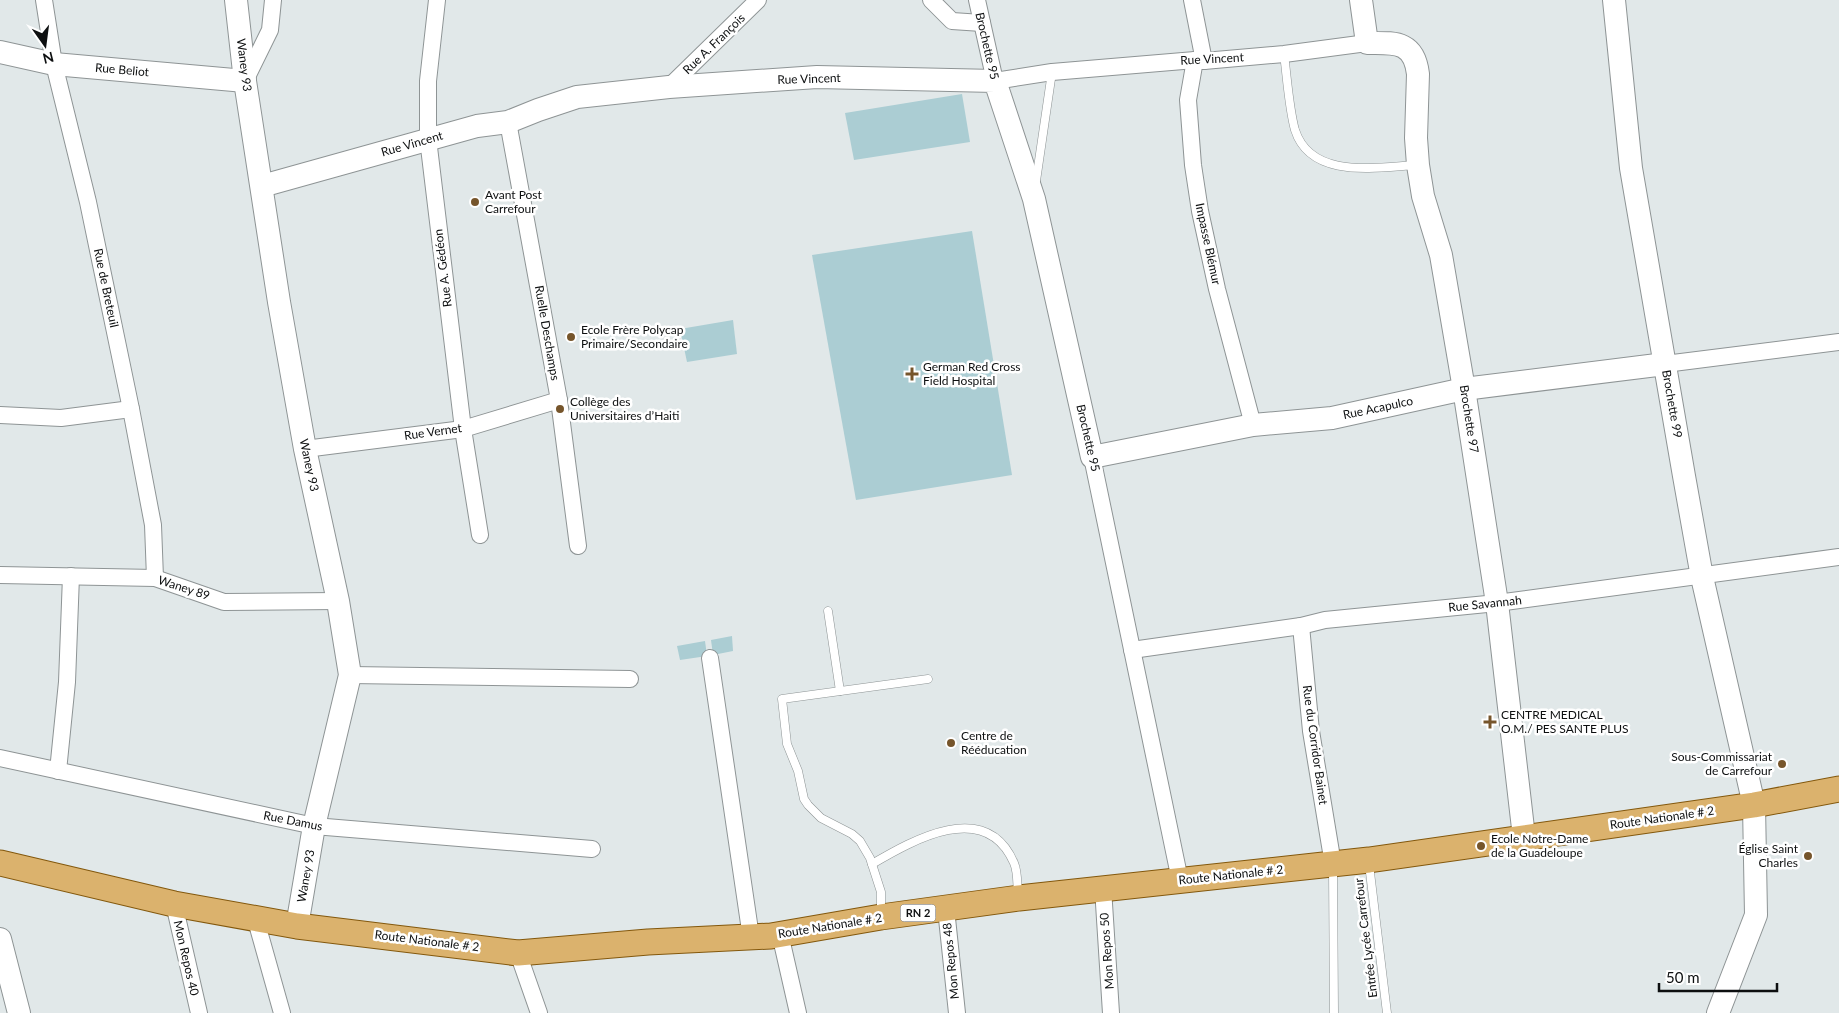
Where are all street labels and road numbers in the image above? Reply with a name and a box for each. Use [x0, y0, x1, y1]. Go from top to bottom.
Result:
street label: Rue A. François [679, 10, 748, 77]
street label: Brochette 95 [972, 11, 1003, 81]
street label: Waney 93 [234, 37, 255, 92]
street label: Rue Vincent [1180, 49, 1245, 68]
street label: Rue Beliot [94, 60, 150, 79]
street label: Rue Vincent [777, 70, 842, 87]
street label: Rue Vincent [379, 127, 445, 159]
street label: Impasse Blémur [1192, 202, 1225, 287]
street label: Rue A. Gédéon [430, 228, 455, 308]
street label: Rue de Breteuil [91, 247, 122, 329]
street label: Ruelle Deschamps [532, 284, 563, 382]
street label: Brochette 99 [1659, 369, 1686, 439]
street label: Brochette 97 [1457, 384, 1482, 454]
street label: Rue Acapulco [1341, 393, 1415, 422]
street label: Brochette 95 [1073, 403, 1104, 473]
street label: Rue Vernet [403, 420, 463, 443]
street label: Waney 93 [297, 437, 322, 493]
street label: Waney 89 [156, 572, 212, 603]
street label: Rue Savannah [1448, 592, 1522, 615]
street label: Rue du Corridor Bainet [1300, 684, 1331, 806]
street label: Route Nationale # 2 [1609, 803, 1715, 832]
street label: Rue Damus [262, 807, 324, 834]
street label: Waney 93 [293, 848, 318, 904]
street label: Route Nationale # 2 [1178, 862, 1284, 887]
street label: Entrée Lycée Carrefour [1351, 877, 1380, 999]
road number: RN 2 [900, 904, 936, 921]
street label: Route Nationale # 2 [777, 910, 883, 941]
street label: Mon Repos 50 [1096, 912, 1117, 990]
street label: Mon Repos 40 [171, 919, 202, 997]
street label: Mon Repos 48 [939, 922, 962, 1000]
street label: Route Nationale # 2 [374, 927, 480, 954]

